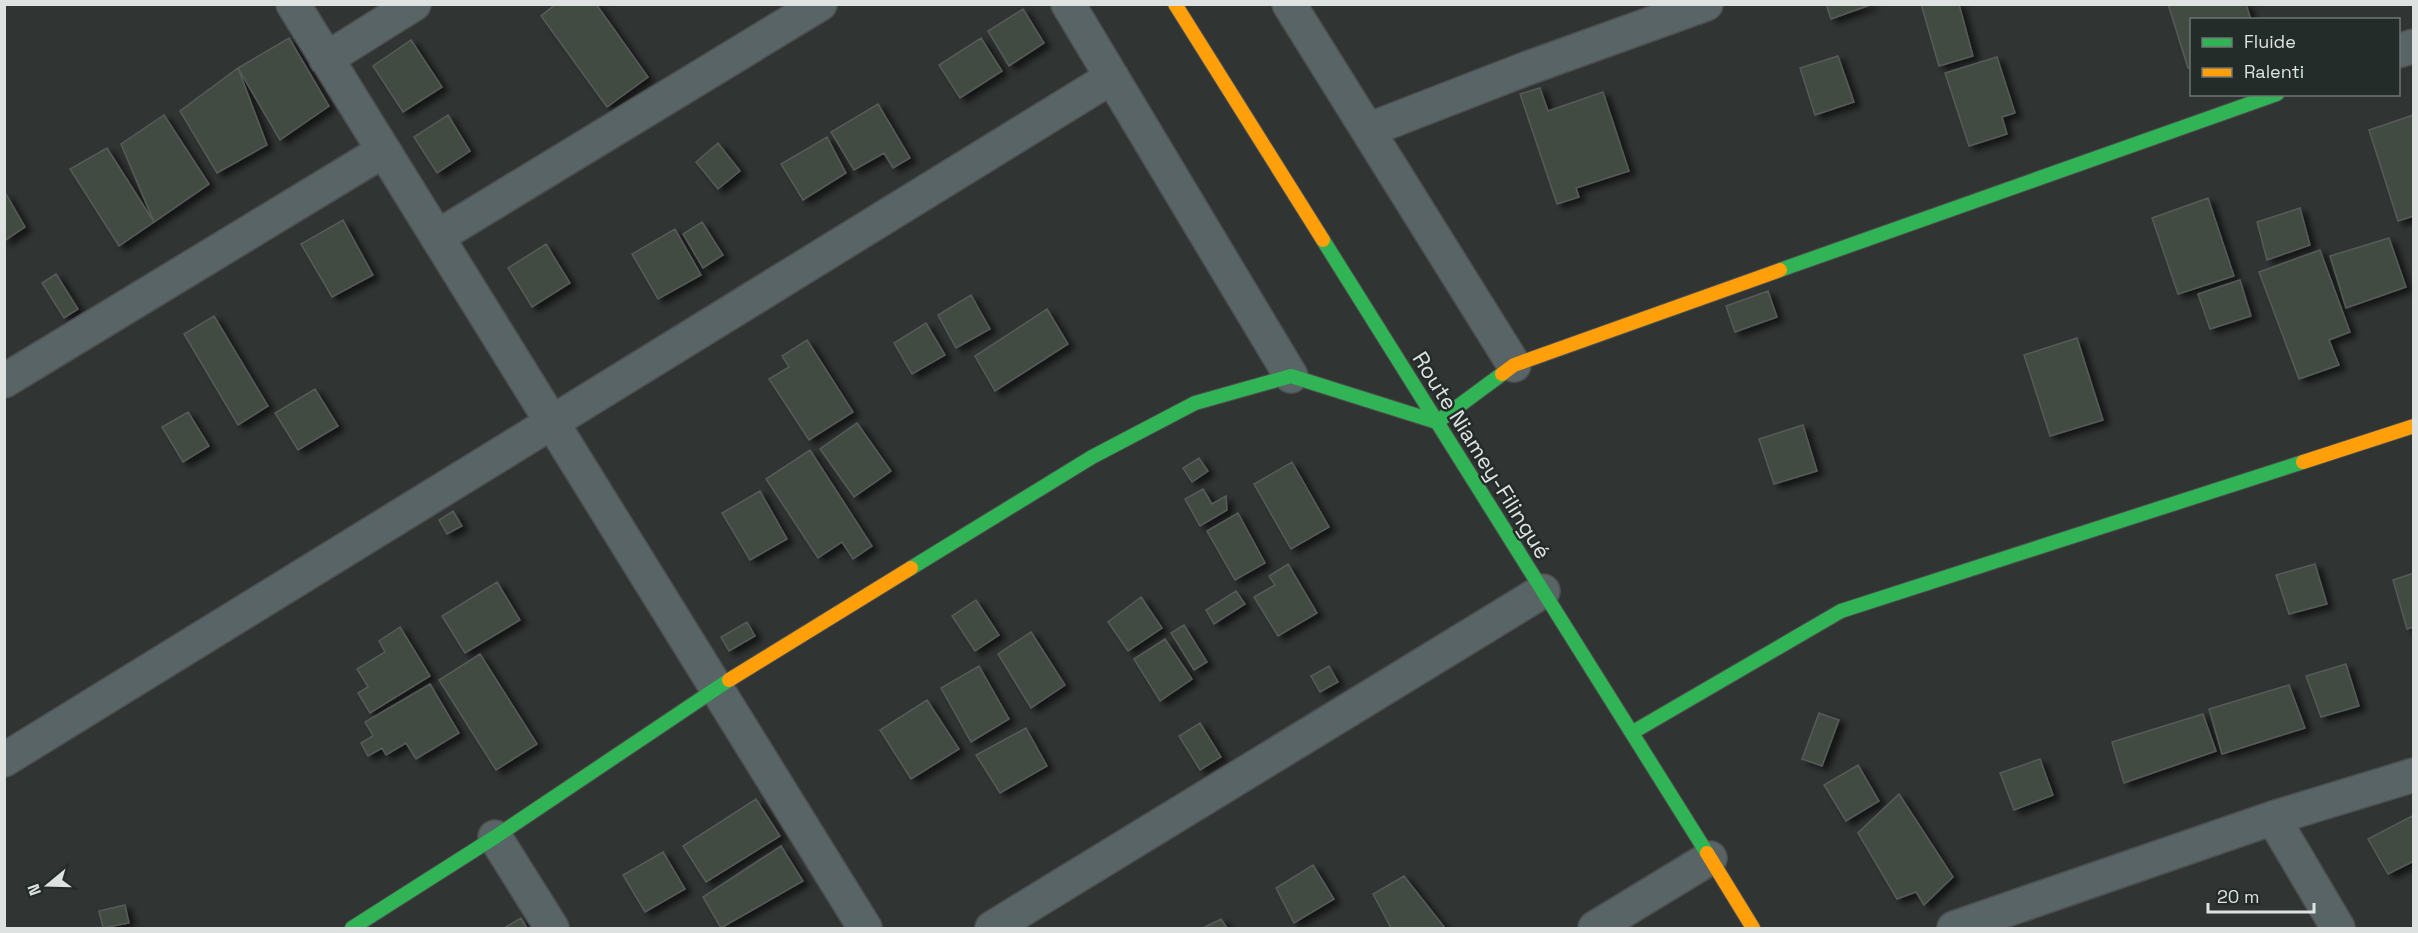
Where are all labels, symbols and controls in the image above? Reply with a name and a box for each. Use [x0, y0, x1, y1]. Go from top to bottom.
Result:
legend [2190, 18, 2400, 96]
text: Fluide [2244, 30, 2296, 53]
text: Ralenti [2244, 60, 2304, 83]
street label: Route Niamey-Filingué [1407, 346, 1557, 564]
north arrow [18, 855, 78, 915]
scale bar [2208, 876, 2314, 914]
text: N [23, 881, 46, 898]
text: 20 m [2217, 885, 2260, 908]

